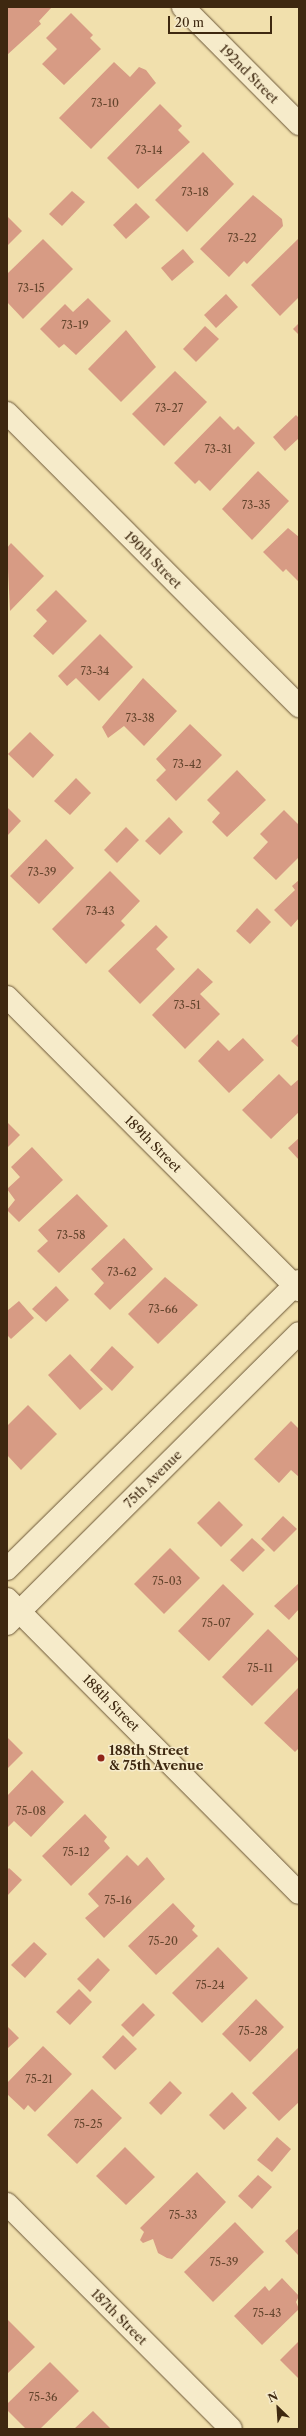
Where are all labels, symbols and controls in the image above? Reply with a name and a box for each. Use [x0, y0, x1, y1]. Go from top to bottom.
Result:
scale bar [170, 8, 274, 34]
text: 20 m [175, 15, 204, 30]
street label: 192nd Street [216, 41, 282, 107]
house number: 73-10 [91, 96, 119, 110]
house number: 73-14 [135, 143, 163, 157]
house number: 73-18 [181, 185, 209, 199]
house number: 73-22 [227, 231, 257, 245]
house number: 73-15 [18, 281, 44, 295]
house number: 73-19 [61, 318, 89, 332]
house number: 73-27 [155, 401, 183, 415]
house number: 73-31 [204, 442, 232, 456]
house number: 73-35 [242, 498, 270, 512]
street label: 190th Street [121, 528, 185, 592]
house number: 73-34 [81, 664, 109, 678]
house number: 73-38 [125, 711, 155, 725]
house number: 73-42 [172, 757, 202, 771]
house number: 73-39 [27, 865, 57, 879]
house number: 73-43 [86, 904, 114, 918]
house number: 73-51 [173, 998, 201, 1012]
street label: 189th Street [121, 1112, 185, 1176]
house number: 73-58 [57, 1228, 85, 1242]
house number: 73-62 [107, 1265, 137, 1279]
house number: 73-66 [148, 1302, 178, 1316]
street label: 75th Avenue [121, 1447, 185, 1511]
house number: 75-03 [152, 1574, 182, 1588]
house number: 75-07 [202, 1616, 230, 1630]
house number: 75-11 [247, 1661, 273, 1675]
street label: 188th Street [79, 1671, 143, 1735]
place label: 188th Street & 75th Avenue [109, 1743, 204, 1774]
marker: 188th Street & 75th Avenue [96, 1753, 106, 1763]
house number: 75-08 [16, 1804, 46, 1818]
house number: 75-12 [62, 1845, 90, 1859]
house number: 75-16 [104, 1893, 132, 1907]
house number: 75-20 [148, 1934, 178, 1948]
house number: 75-24 [195, 1978, 225, 1992]
house number: 75-28 [238, 2024, 268, 2038]
house number: 75-21 [25, 2072, 53, 2086]
house number: 75-25 [74, 2117, 102, 2131]
house number: 75-33 [169, 2208, 197, 2222]
house number: 75-39 [210, 2255, 238, 2269]
street label: 187th Street [88, 2286, 150, 2348]
house number: 75-43 [253, 2306, 281, 2320]
north arrow [258, 2388, 298, 2428]
text: N [266, 2389, 280, 2405]
house number: 75-36 [29, 2390, 57, 2404]

